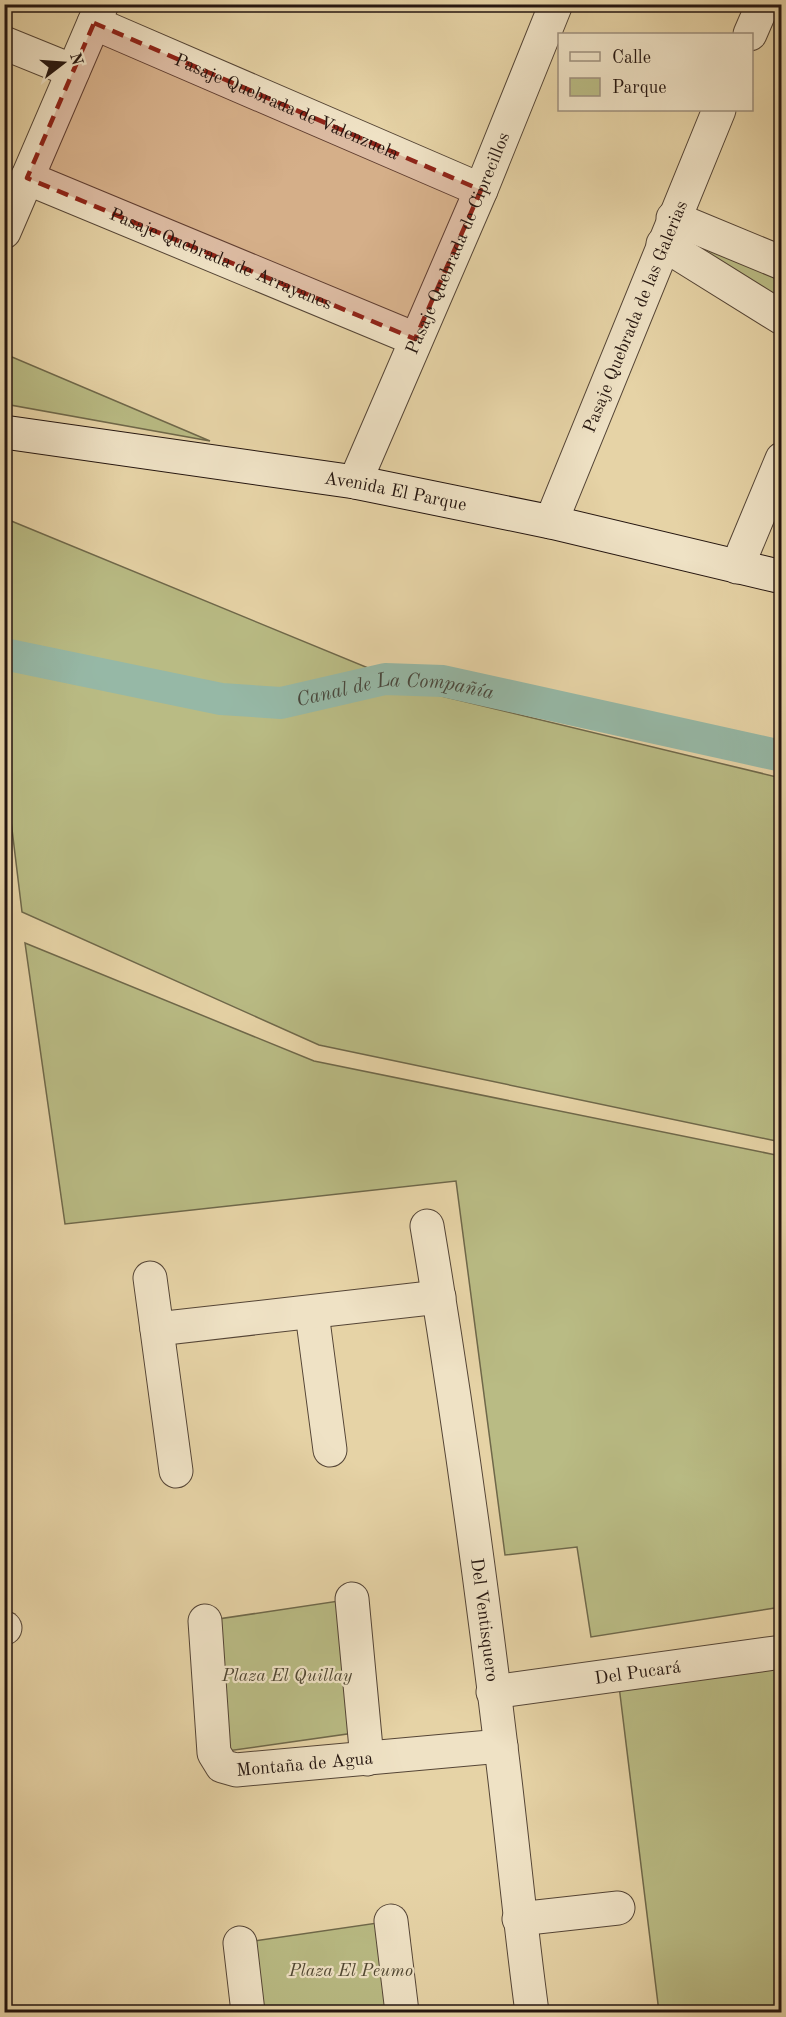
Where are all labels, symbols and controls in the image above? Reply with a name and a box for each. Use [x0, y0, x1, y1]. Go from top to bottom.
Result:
north arrow [33, 33, 93, 93]
legend [558, 33, 753, 111]
text: Calle [612, 49, 651, 67]
text: N [66, 51, 85, 68]
street label: Pasaje Quebrada de Valenzuela [172, 51, 401, 163]
text: Parque [612, 79, 667, 97]
street label: Pasaje Quebrada de Ciprecillos [403, 130, 513, 357]
street label: Pasaje Quebrada de las Galerias [580, 198, 691, 435]
street label: Pasaje Quebrada de Arrayanes [107, 205, 335, 314]
street label: Avenida El Parque [323, 470, 468, 515]
water label: Canal de La Compañía [294, 670, 496, 711]
street label: Del Ventisquero [467, 1557, 501, 1683]
street label: Del Pucará [593, 1658, 682, 1688]
park label: Plaza El Quillay [221, 1667, 353, 1685]
street label: Montaña de Agua [235, 1750, 374, 1780]
park label: Plaza El Peumo [288, 1962, 413, 1980]

